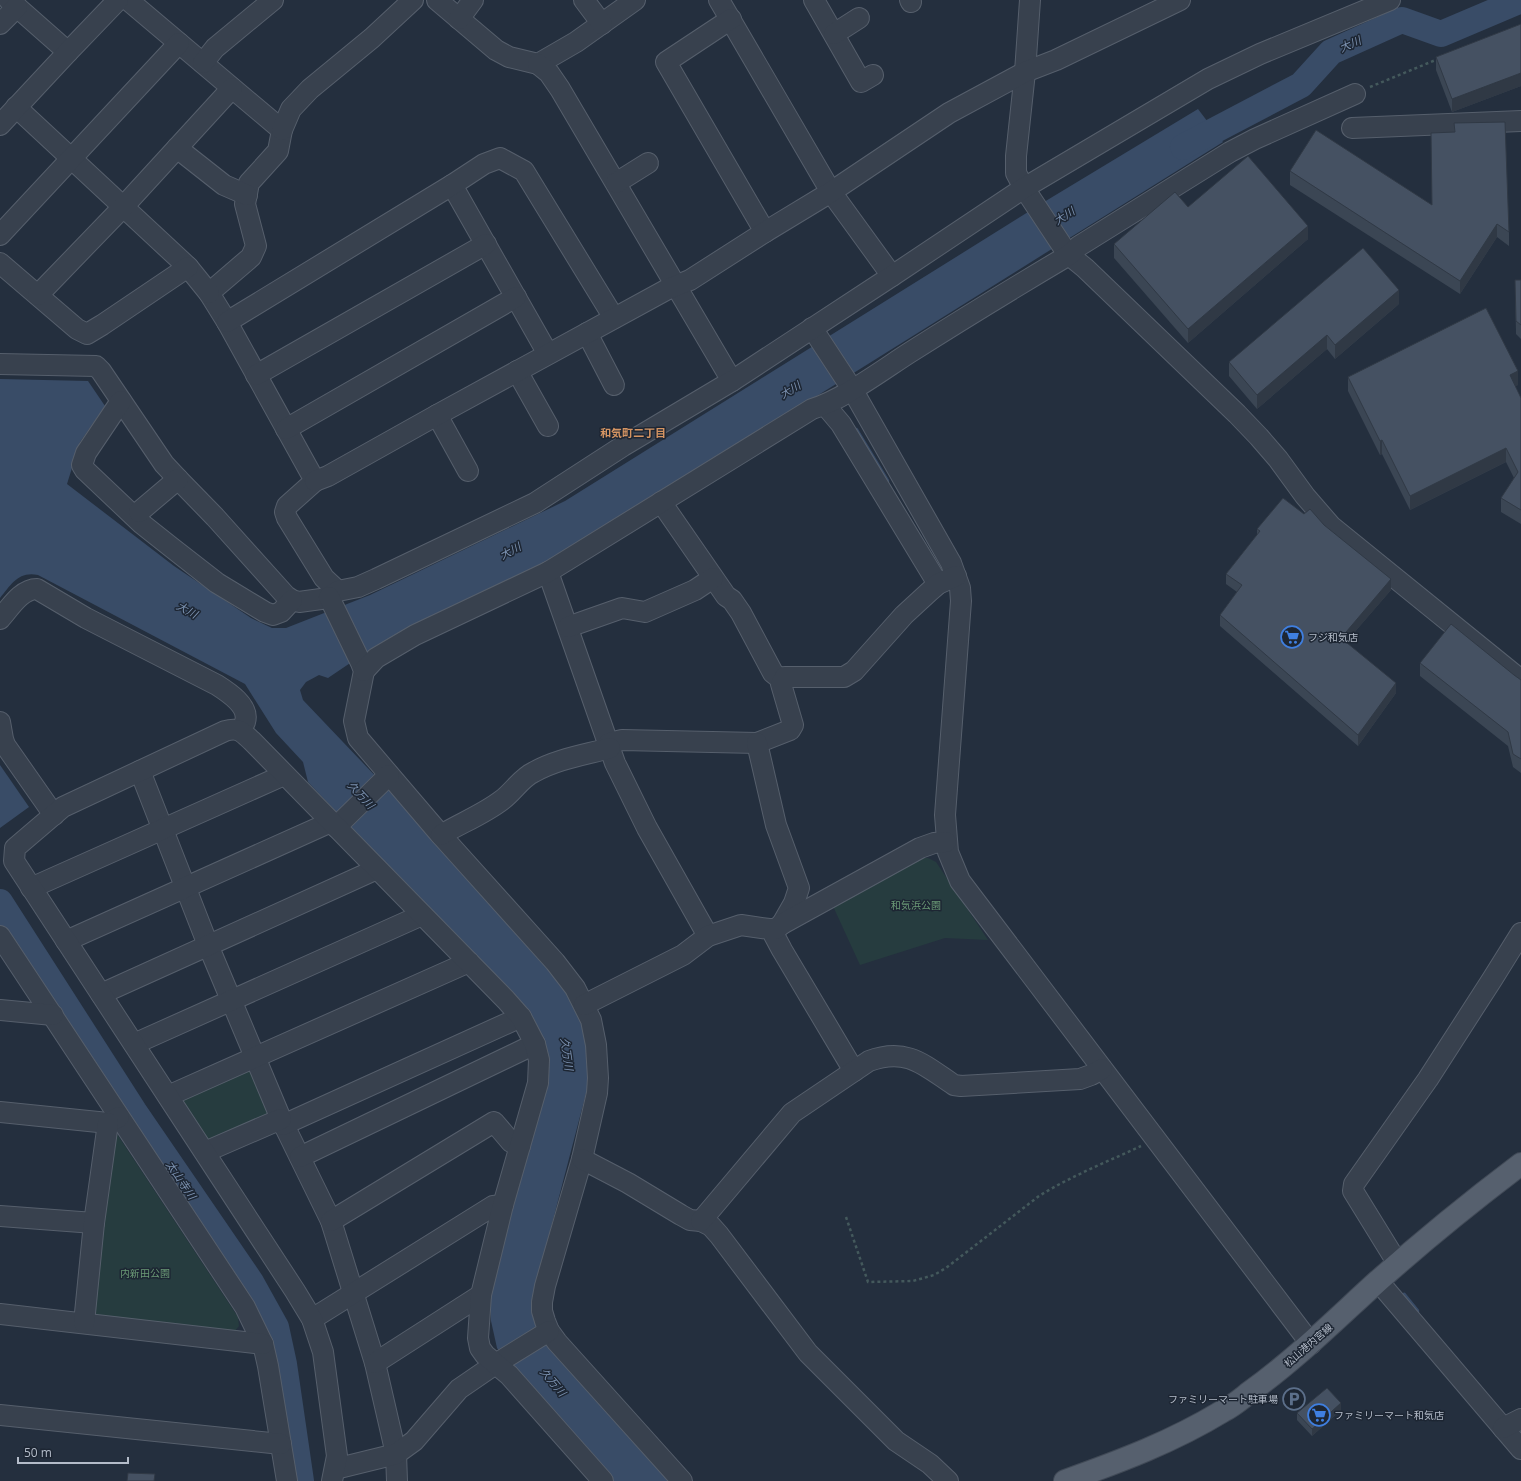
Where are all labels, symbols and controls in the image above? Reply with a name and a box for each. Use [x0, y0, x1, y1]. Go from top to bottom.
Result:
water label: 大川 [1337, 32, 1364, 55]
water label: 大川 [1050, 203, 1078, 228]
water label: 大川 [776, 377, 804, 402]
district label: 和気町二丁目 [600, 425, 666, 440]
water label: 大川 [497, 538, 524, 562]
water label: 大川 [174, 598, 201, 622]
supermarket icon: フジ和気店 [1279, 624, 1305, 650]
place label: フジ和気店 [1308, 630, 1358, 644]
water label: 久万川 [345, 777, 379, 813]
park label: 和気浜公園 [891, 898, 941, 912]
water label: 久万川 [558, 1037, 577, 1072]
water label: 太山寺川 [163, 1157, 200, 1203]
park label: 内新田公園 [120, 1266, 170, 1280]
street label: 松山港内宮線 [1281, 1320, 1335, 1370]
water label: 久万川 [537, 1364, 570, 1400]
parking icon: ファミリーマート駐車場 [1281, 1386, 1307, 1412]
place label: ファミリーマート駐車場 [1168, 1392, 1278, 1406]
supermarket icon: ファミリーマート和気店 [1306, 1402, 1332, 1428]
place label: ファミリーマート和気店 [1334, 1408, 1444, 1422]
scale bar [18, 1439, 128, 1465]
text: 50 m [24, 1444, 52, 1461]

